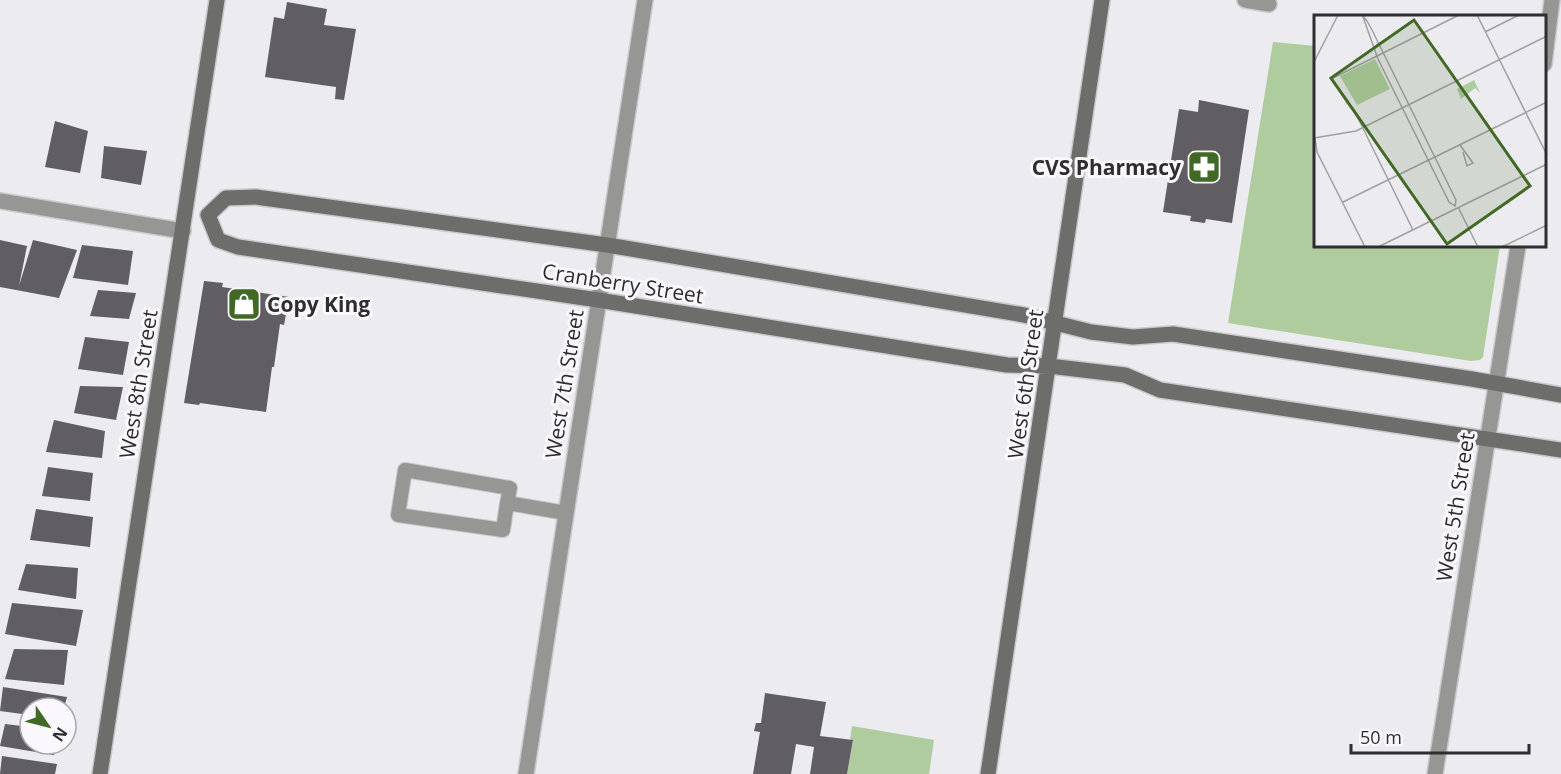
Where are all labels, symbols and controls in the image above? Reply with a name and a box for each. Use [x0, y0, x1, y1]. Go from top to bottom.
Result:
inset map [1314, 15, 1546, 248]
pharmacy icon: CVS Pharmacy [1186, 149, 1222, 185]
place label: CVS Pharmacy [1032, 153, 1181, 181]
street label: Cranberry Street [540, 256, 706, 310]
shop icon: Copy King [226, 286, 262, 322]
place label: Copy King [267, 290, 370, 318]
street label: West 8th Street [112, 307, 164, 461]
street label: West 7th Street [538, 307, 590, 461]
street label: West 6th Street [1001, 307, 1049, 461]
street label: West 5th Street [1429, 430, 1481, 584]
north arrow [18, 696, 78, 756]
scale bar [1351, 717, 1530, 755]
text: N [48, 723, 73, 746]
text: 50 m [1360, 725, 1402, 749]

